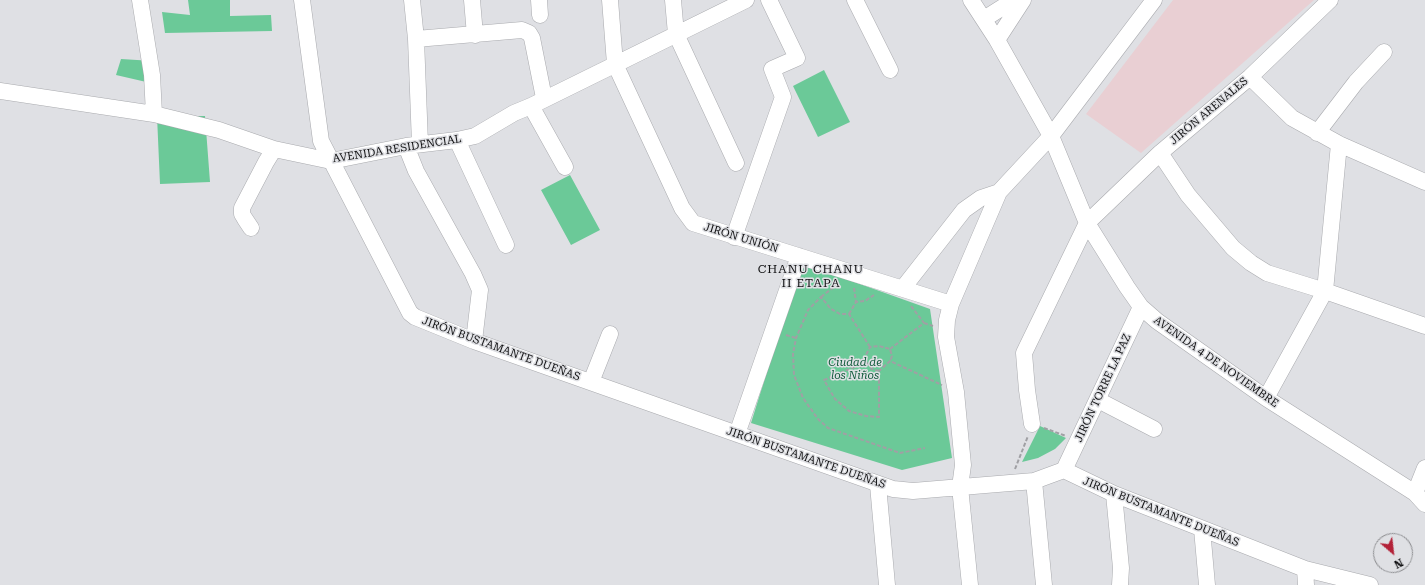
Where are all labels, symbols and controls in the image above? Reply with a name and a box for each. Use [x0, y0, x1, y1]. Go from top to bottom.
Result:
street label: JIRÓN ARENALES [1167, 75, 1251, 147]
street label: AVENIDA RESIDENCIAL [332, 132, 462, 166]
street label: JIRÓN UNIÓN [702, 220, 780, 256]
district label: CHANU CHANU II ETAPA [758, 262, 864, 290]
street label: JIRÓN BUSTAMANTE DUEÑAS [420, 314, 582, 384]
street label: AVENIDA 4 DE NOVIEMBRE [1151, 314, 1281, 410]
street label: JIRÓN TORRE LA PAZ [1072, 332, 1134, 444]
park label: Ciudad de los Niños [828, 356, 882, 382]
street label: JIRÓN BUSTAMANTE DUEÑAS [725, 424, 887, 492]
street label: JIRÓN BUSTAMANTE DUEÑAS [1081, 474, 1241, 550]
north arrow [1373, 533, 1413, 573]
text: N [1392, 555, 1405, 571]

